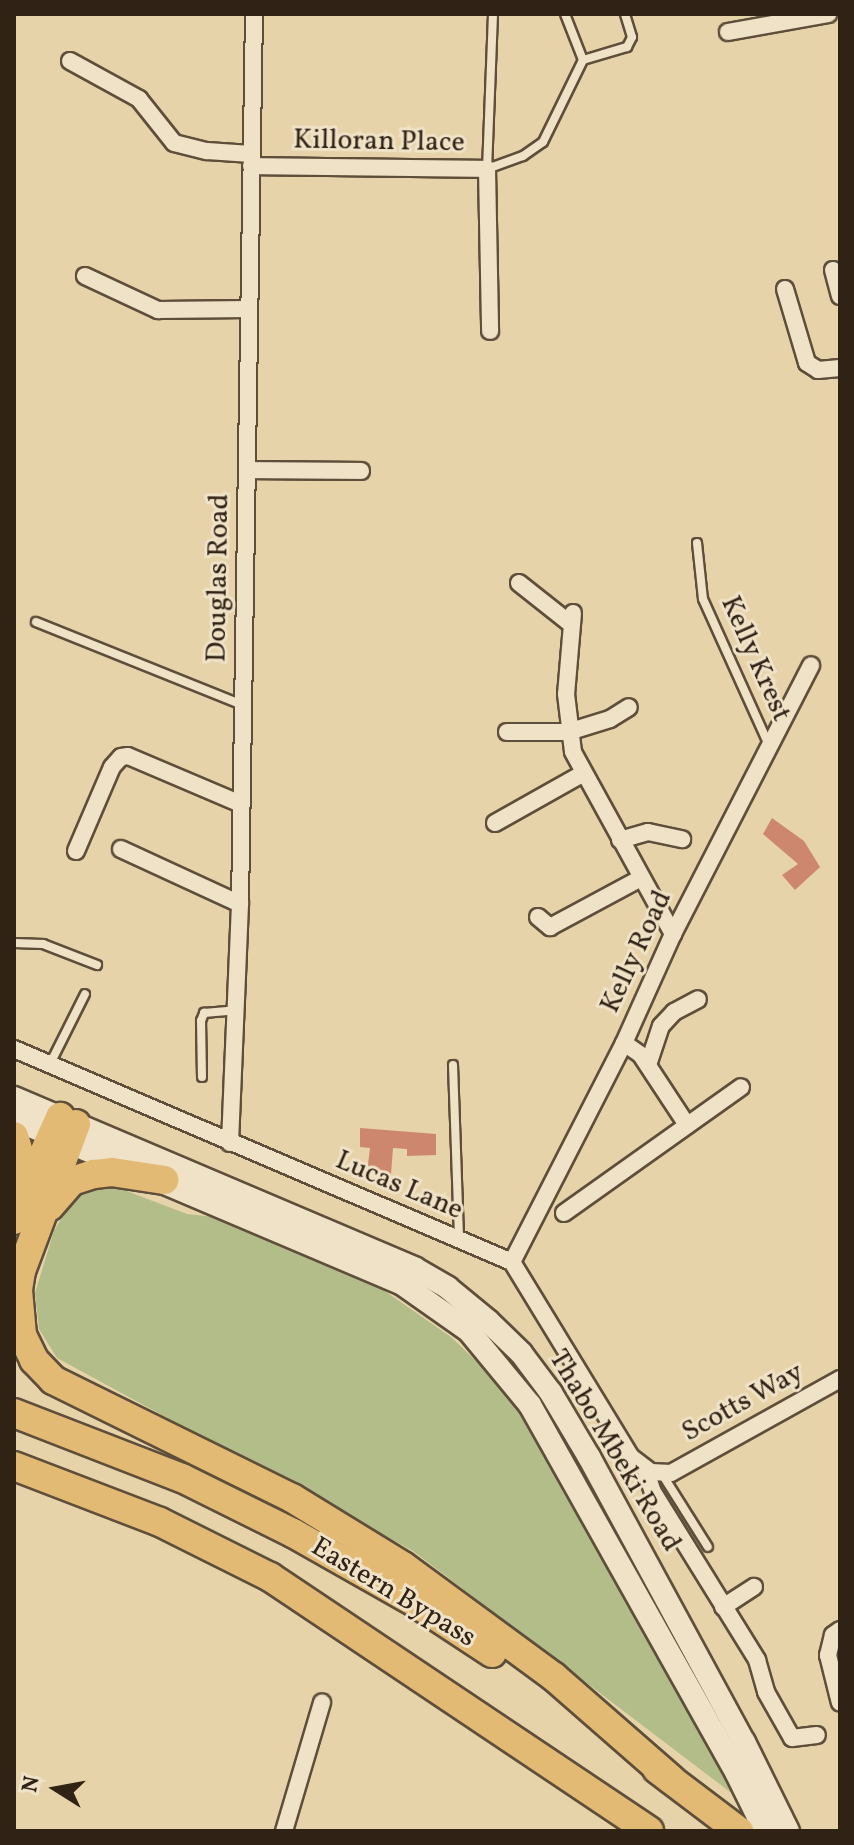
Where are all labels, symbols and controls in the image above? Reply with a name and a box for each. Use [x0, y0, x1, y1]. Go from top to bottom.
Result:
street label: Killoran Place [293, 124, 465, 160]
street label: Douglas Road [201, 493, 237, 663]
street label: Kelly Krest [712, 591, 798, 727]
street label: Kelly Road [594, 885, 680, 1019]
street label: Lucas Lane [330, 1144, 468, 1228]
street label: Thabo Mbeki Road [541, 1344, 687, 1558]
street label: Scotts Way [676, 1356, 810, 1450]
street label: Eastern Bypass [305, 1531, 481, 1655]
north arrow [16, 1749, 96, 1829]
text: N [15, 1774, 49, 1795]

